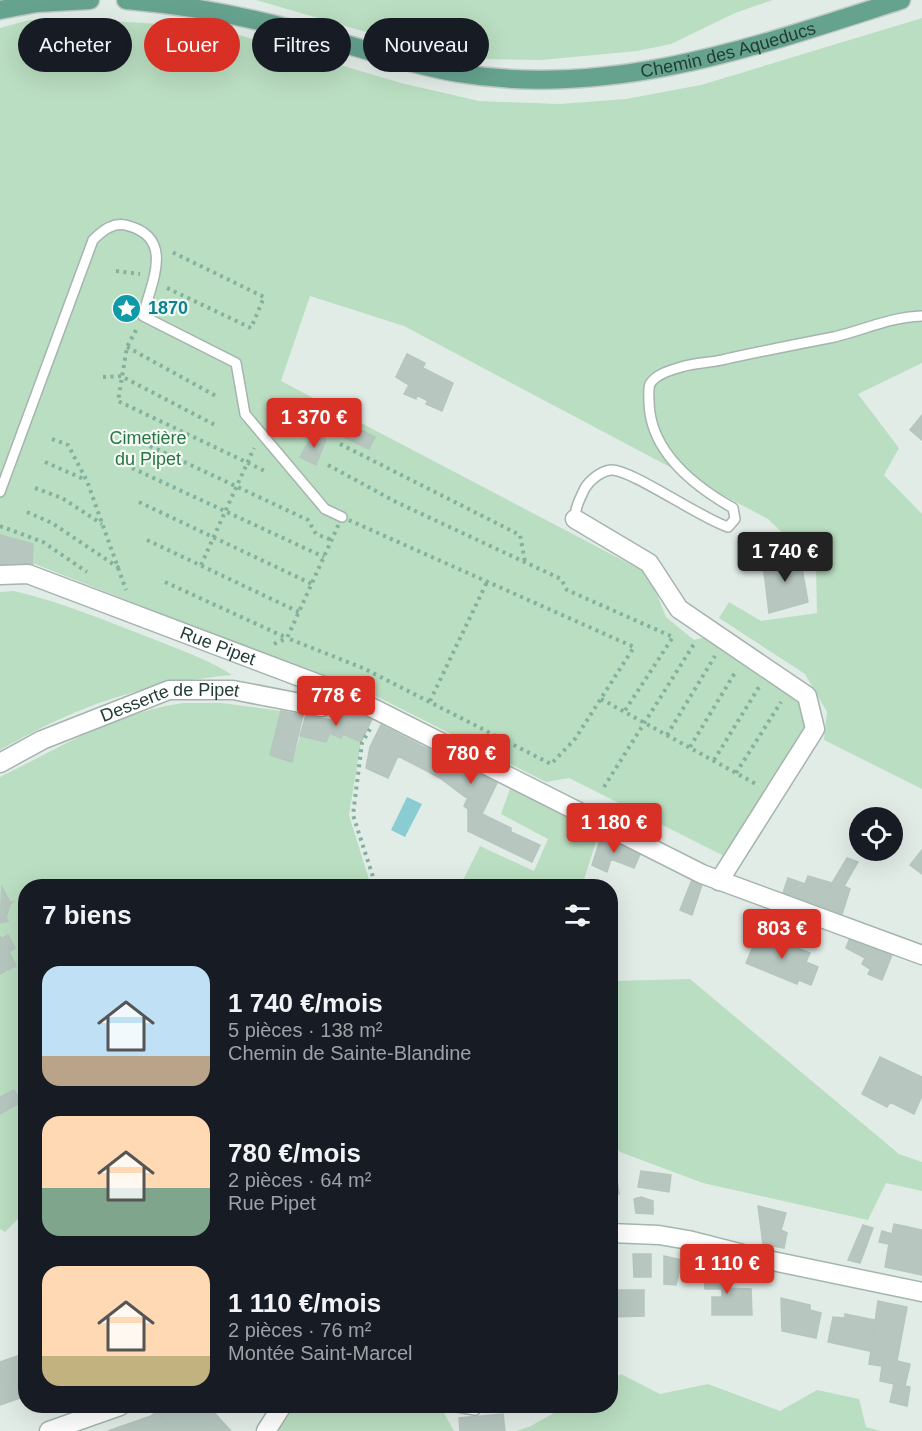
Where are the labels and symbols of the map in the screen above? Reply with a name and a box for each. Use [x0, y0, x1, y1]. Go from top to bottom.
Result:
street label: Chemin des Aqueducs [639, 18, 818, 81]
place icon: 1870 [111, 292, 143, 324]
place label: 1870 [148, 298, 188, 318]
pin: 1 370 € [259, 398, 369, 449]
park label: Cimetière du Pipet [109, 428, 187, 469]
pin: 1 740 € [730, 532, 840, 583]
street label: Rue Pipet [177, 623, 258, 669]
pin: 778 € [294, 676, 378, 727]
street label: Desserte de Pipet [97, 680, 241, 726]
pin: 780 € [429, 734, 513, 785]
pin: 1 180 € [559, 803, 669, 854]
pin: 803 € [740, 909, 824, 960]
pin: 1 110 € [672, 1244, 782, 1295]

